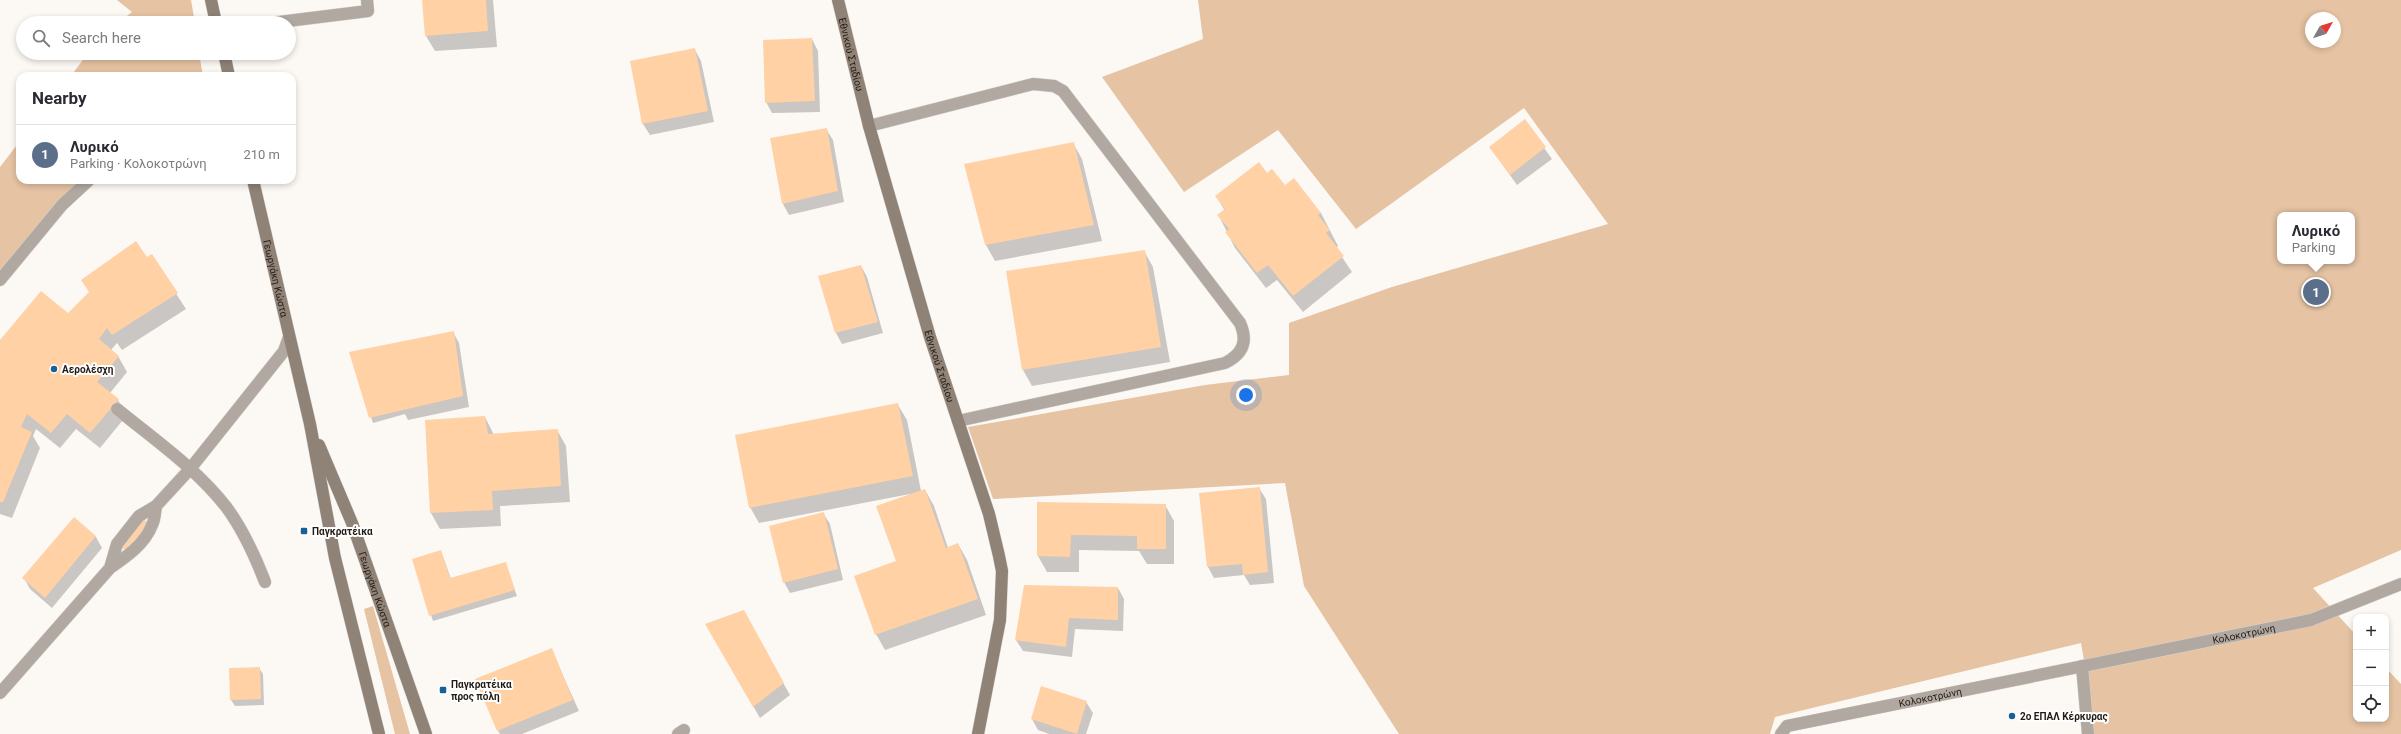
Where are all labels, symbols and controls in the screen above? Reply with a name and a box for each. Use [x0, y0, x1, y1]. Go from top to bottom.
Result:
north arrow [2305, 12, 2341, 48]
search box [16, 16, 296, 60]
street label: Εθνικού Σταδίου [837, 17, 866, 92]
icon: search [30, 27, 52, 49]
text: Search here [62, 29, 141, 47]
text: Nearby [32, 88, 87, 108]
text: Λυρικό [70, 138, 119, 156]
text: 1 [41, 147, 49, 162]
text: 210 m [243, 147, 280, 162]
text: Parking · Κολοκοτρώνη [70, 156, 207, 171]
popup [2277, 212, 2355, 264]
text: Λυρικό [2292, 222, 2340, 240]
street label: Γεωργάκη Κώστα [262, 239, 290, 318]
text: Parking [2292, 240, 2336, 255]
pin: 1 [2303, 277, 2329, 307]
street label: Εθνικού Σταδίου [923, 329, 957, 403]
marker: Αερολέσχη [49, 364, 59, 374]
place label: Αερολέσχη [62, 364, 114, 376]
your location [1236, 385, 1256, 405]
marker: Παγκρατέικα [299, 526, 309, 536]
place label: Παγκρατέικα [312, 526, 373, 537]
street label: Γεωργάκη Κώστα [357, 550, 394, 629]
map controls [2353, 614, 2389, 722]
button: + [2353, 614, 2389, 650]
street label: Κολοκοτρώνη [2211, 622, 2276, 645]
button: − [2353, 650, 2389, 686]
place label: Παγκρατέικα προς πόλη [451, 679, 512, 702]
marker: Παγκρατέικα προς πόλη [438, 685, 448, 695]
street label: Κολοκοτρώνη [1898, 685, 1963, 709]
button: locate [2353, 686, 2389, 722]
marker: 2ο ΕΠΑΛ Κέρκυρας [2007, 711, 2017, 721]
place label: 2ο ΕΠΑΛ Κέρκυρας [2020, 711, 2108, 722]

